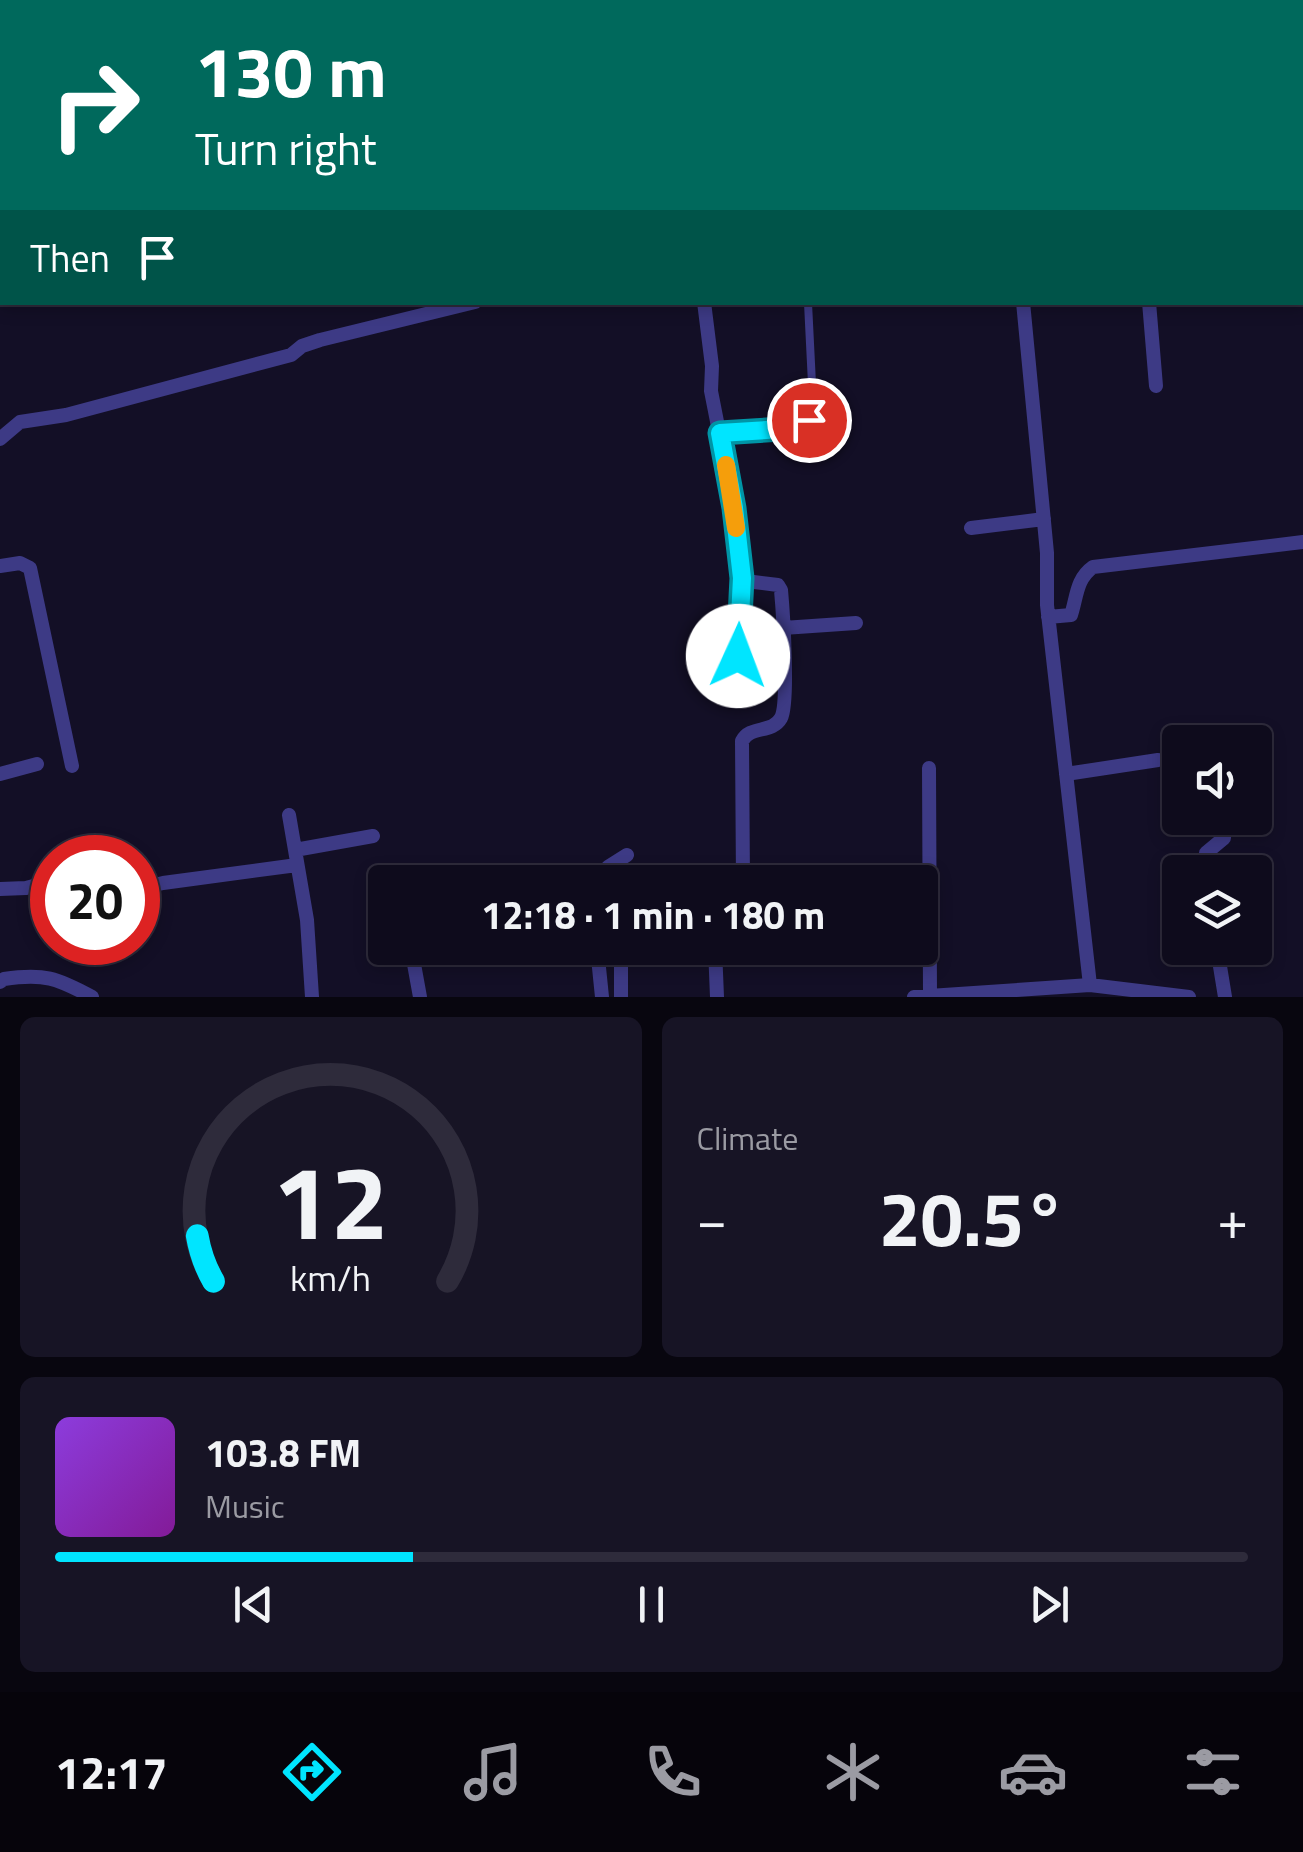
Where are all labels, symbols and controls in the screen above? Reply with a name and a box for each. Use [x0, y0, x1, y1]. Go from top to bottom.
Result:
text: 130 m [195, 18, 387, 124]
icon: right [30, 40, 160, 170]
text: Turn right [195, 114, 377, 182]
text: Then [30, 229, 110, 287]
icon: arrive [130, 230, 185, 285]
pin [767, 378, 852, 463]
icon: arrive [782, 393, 837, 448]
position arrow [686, 604, 790, 708]
map controls [1162, 725, 1272, 965]
button: sound [1162, 725, 1272, 835]
speed limit sign: 20 [30, 835, 160, 965]
button: layers [1162, 855, 1272, 965]
text: 12:18 · 1 min · 180 m [481, 886, 825, 944]
text: Climate [697, 1114, 798, 1162]
text: 12 [273, 1121, 389, 1279]
text: 20.5° [879, 1161, 1066, 1275]
text: − [697, 1177, 727, 1260]
text: + [1217, 1177, 1248, 1260]
text: km/h [290, 1250, 371, 1305]
text: 103.8 FM [205, 1424, 361, 1482]
text: Music [205, 1482, 285, 1530]
icon: previous [226, 1577, 281, 1632]
icon: pause [624, 1577, 679, 1632]
icon: next [1022, 1577, 1077, 1632]
icon: directions [277, 1737, 347, 1807]
icon: music [458, 1737, 528, 1807]
icon: phone [638, 1737, 708, 1807]
icon: climate [818, 1737, 888, 1807]
icon: car [998, 1737, 1068, 1807]
icon: filters [1178, 1737, 1248, 1807]
text: 12:17 [55, 1738, 167, 1806]

